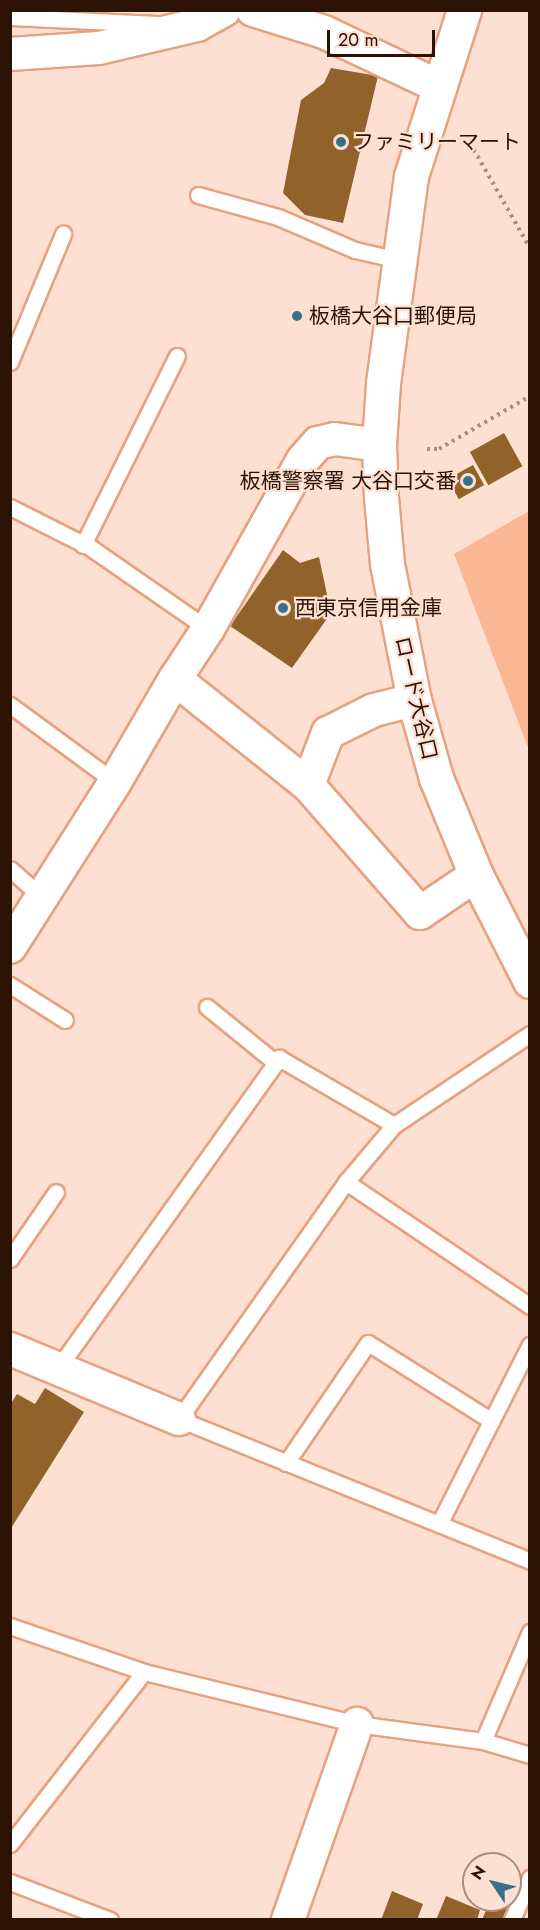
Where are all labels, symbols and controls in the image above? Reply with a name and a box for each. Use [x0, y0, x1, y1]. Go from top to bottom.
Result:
scale bar [330, 18, 438, 56]
text: 20 m [338, 27, 378, 53]
place label: ファミリーマート [353, 129, 521, 155]
marker: ファミリーマート [334, 135, 348, 149]
place label: 板橋大谷口郵便局 [309, 303, 477, 329]
marker: 板橋大谷口郵便局 [290, 309, 304, 323]
place label: 板橋警察署 大谷口交番 [240, 468, 456, 494]
marker: 板橋警察署 大谷口交番 [461, 474, 475, 488]
place label: 西東京信用金庫 [295, 595, 442, 621]
marker: 西東京信用金庫 [276, 601, 290, 615]
street label: ロード大谷口 [390, 634, 442, 762]
north arrow [462, 1852, 522, 1912]
text: N [465, 1861, 492, 1884]

